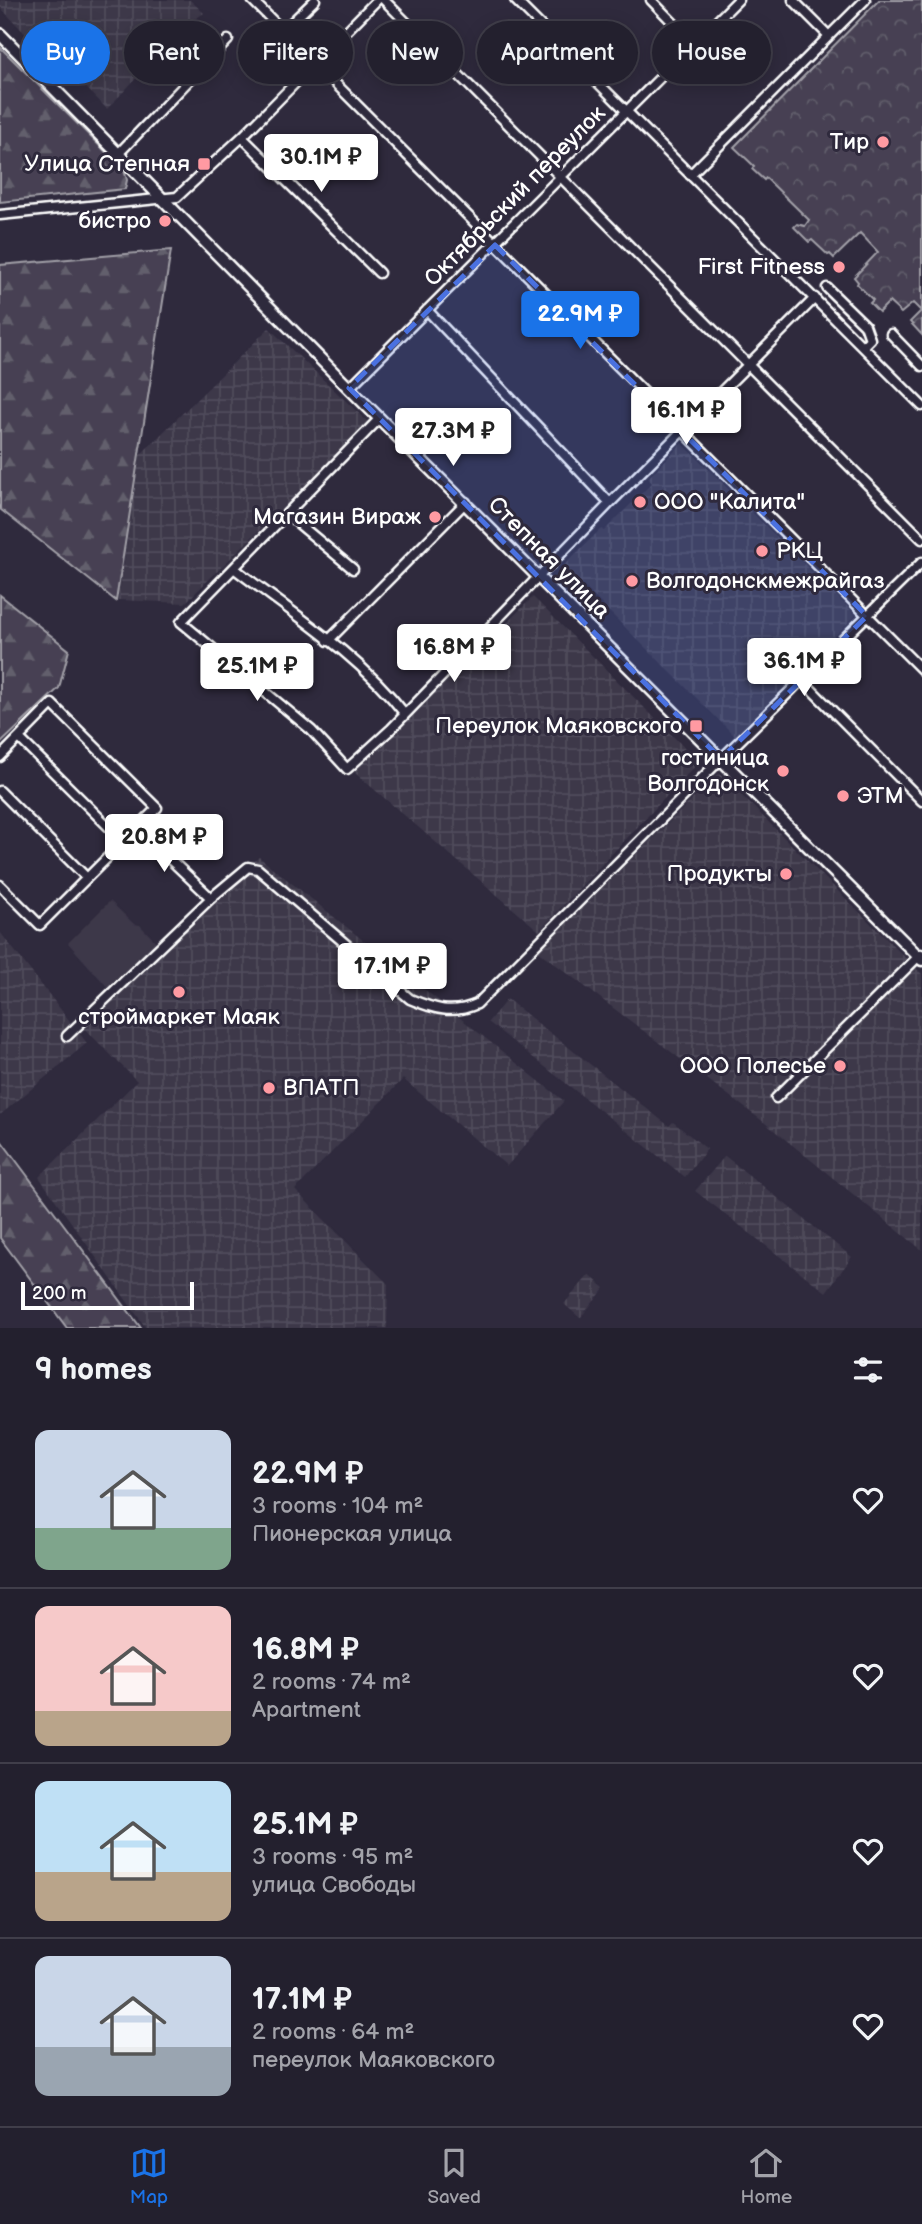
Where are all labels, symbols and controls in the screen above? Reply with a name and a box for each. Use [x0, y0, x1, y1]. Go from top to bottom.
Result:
chip: Buy [21, 21, 110, 84]
chip: Rent [124, 21, 224, 84]
chip: Filters [238, 21, 353, 84]
chip: New [367, 21, 463, 84]
chip: Apartment [477, 21, 638, 84]
chip: House [652, 21, 771, 84]
street label: Октябрьский переулок [419, 99, 612, 292]
place label: Тир [830, 128, 869, 156]
pin: 30.1M ₽ [256, 134, 386, 194]
marker: Тир [875, 134, 891, 150]
text: 30.1M ₽ [280, 143, 362, 171]
place label: Улица Степная [24, 150, 190, 178]
marker: Улица Степная [196, 156, 212, 172]
place label: бистро [79, 207, 151, 235]
marker: бистро [157, 213, 173, 229]
place label: First Fitness [697, 253, 825, 281]
marker: First Fitness [831, 259, 847, 275]
pin: 22.9M ₽ [515, 292, 645, 351]
text: 22.9M ₽ [537, 300, 623, 328]
pin: 16.1M ₽ [621, 388, 751, 447]
text: 16.1M ₽ [647, 396, 725, 424]
pin: 27.3M ₽ [388, 408, 518, 468]
text: 27.3M ₽ [411, 417, 495, 445]
place label: ООО "Калита" [654, 488, 805, 516]
street label: Степная улица [482, 491, 616, 625]
marker: ООО "Калита" [632, 494, 648, 510]
place label: Магазин Вираж [253, 503, 421, 531]
marker: Магазин Вираж [427, 509, 443, 525]
place label: РКЦ [776, 537, 823, 565]
marker: РКЦ [754, 543, 770, 559]
place label: Волгодонскмежрайгаз [646, 567, 885, 595]
marker: Волгодонскмежрайгаз [624, 573, 640, 589]
pin: 16.8M ₽ [389, 624, 519, 684]
text: 16.8M ₽ [413, 633, 495, 661]
pin: 36.1M ₽ [739, 638, 869, 698]
pin: 25.1M ₽ [192, 644, 322, 703]
text: 36.1M ₽ [763, 647, 845, 675]
text: 25.1M ₽ [216, 652, 298, 680]
place label: Переулок Маяковского [435, 712, 682, 740]
marker: Переулок Маяковского [688, 718, 704, 734]
place label: гостиница Волгодонск [647, 744, 770, 798]
marker: гостиница Волгодонск [775, 763, 791, 779]
place label: ЭТМ [857, 782, 904, 810]
marker: ЭТМ [835, 788, 851, 804]
pin: 20.8M ₽ [99, 814, 229, 874]
text: 20.8M ₽ [121, 823, 207, 851]
place label: Продукты [666, 860, 772, 888]
marker: Продукты [778, 866, 794, 882]
pin: 17.1M ₽ [327, 944, 457, 1003]
text: 17.1M ₽ [354, 952, 430, 980]
marker: строймаркет Маяк [171, 984, 187, 1000]
place label: строймаркет Маяк [78, 1003, 281, 1031]
place label: ООО Полесье [680, 1052, 826, 1080]
marker: ООО Полесье [832, 1058, 848, 1074]
place label: ВПАТП [283, 1074, 359, 1102]
marker: ВПАТП [261, 1080, 277, 1096]
scale bar [21, 1279, 194, 1311]
text: 200 m [32, 1282, 86, 1305]
icon: filters [849, 1351, 887, 1389]
text: 9 homes [35, 1352, 152, 1388]
text: 22.9M ₽ [252, 1456, 364, 1492]
icon: home [91, 1458, 175, 1542]
icon: heart [849, 1481, 887, 1519]
text: 3 rooms · 104 m² [252, 1492, 423, 1520]
text: Пионерская улица [252, 1520, 452, 1548]
text: 16.8M ₽ [252, 1632, 359, 1668]
icon: home [91, 1634, 175, 1718]
icon: heart [849, 1657, 887, 1695]
text: 2 rooms · 74 m² [252, 1668, 411, 1696]
text: Apartment [252, 1696, 361, 1724]
text: 25.1M ₽ [252, 1807, 358, 1843]
icon: home [91, 1809, 175, 1893]
icon: heart [849, 1832, 887, 1870]
text: 3 rooms · 95 m² [252, 1843, 413, 1871]
text: улица Свободы [252, 1871, 416, 1899]
text: 17.1M ₽ [252, 1982, 352, 2018]
icon: home [91, 1984, 175, 2068]
icon: heart [849, 2007, 887, 2045]
text: 2 rooms · 64 m² [252, 2018, 414, 2046]
text: переулок Маяковского [252, 2046, 495, 2074]
tab: Map [130, 2144, 168, 2209]
tab: Saved [428, 2144, 481, 2209]
tab: Home [741, 2144, 792, 2209]

